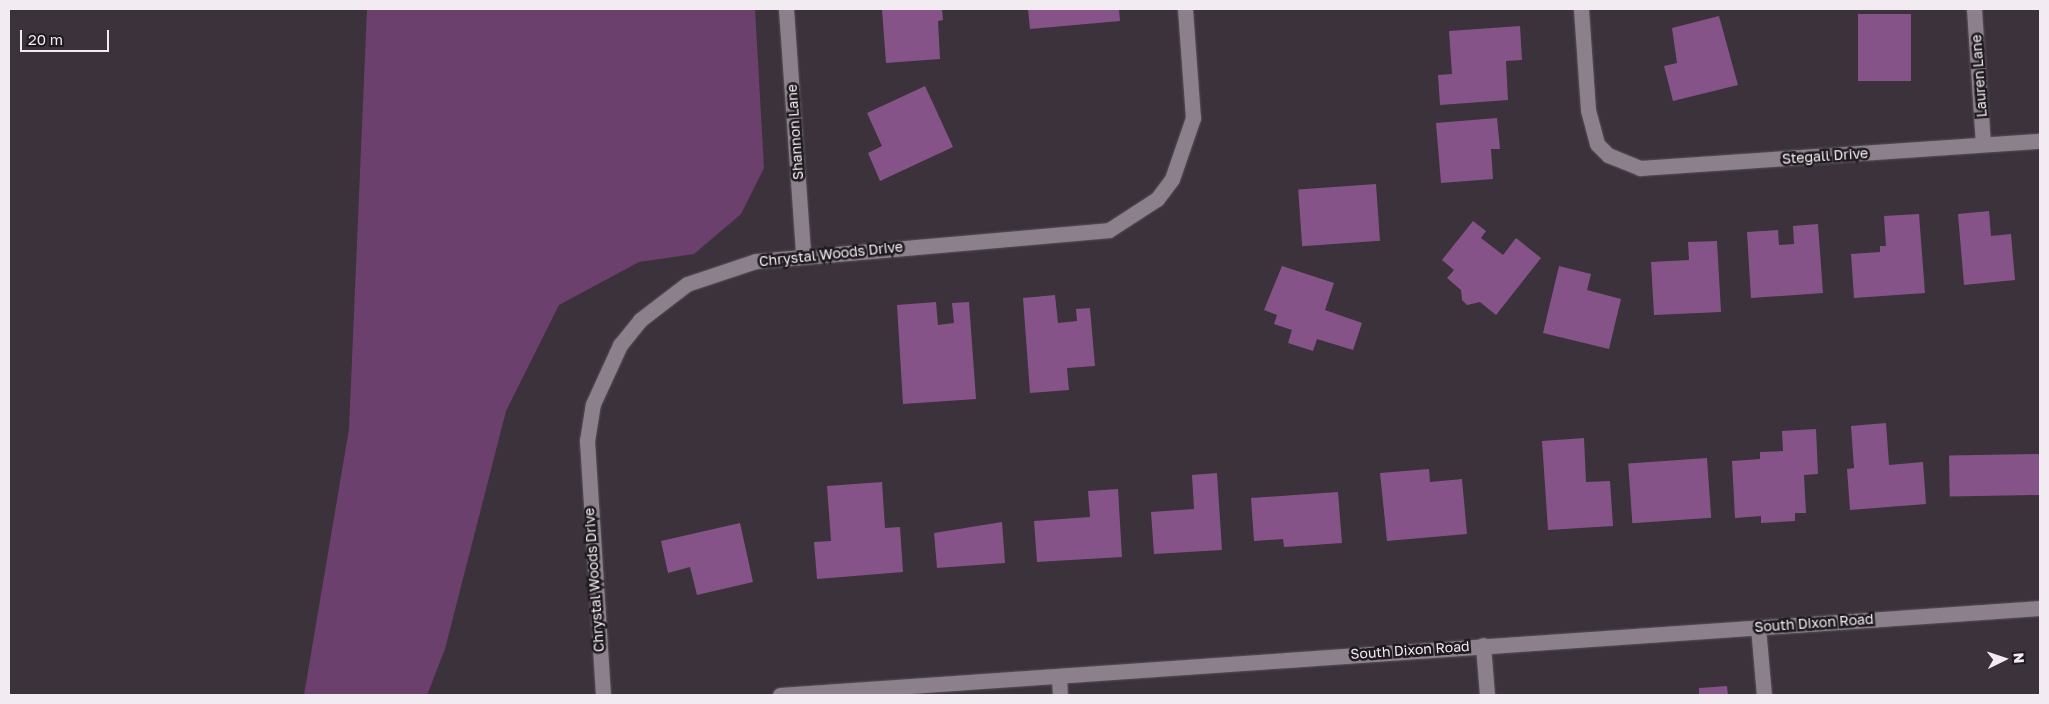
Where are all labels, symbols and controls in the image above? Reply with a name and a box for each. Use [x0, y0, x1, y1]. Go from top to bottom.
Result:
scale bar [22, 20, 111, 52]
text: 20 m [28, 30, 63, 48]
street label: Lauren Lane [1968, 34, 1990, 118]
street label: Shannon Lane [783, 84, 807, 180]
street label: Stegall Drive [1781, 145, 1869, 167]
street label: Chrystal Woods Drive [758, 238, 904, 270]
street label: Chrystal Woods Drive [581, 507, 607, 653]
street label: South Dixon Road [1754, 610, 1874, 636]
north arrow [1979, 634, 2029, 684]
street label: South Dixon Road [1350, 637, 1470, 663]
text: N [2011, 652, 2028, 664]

